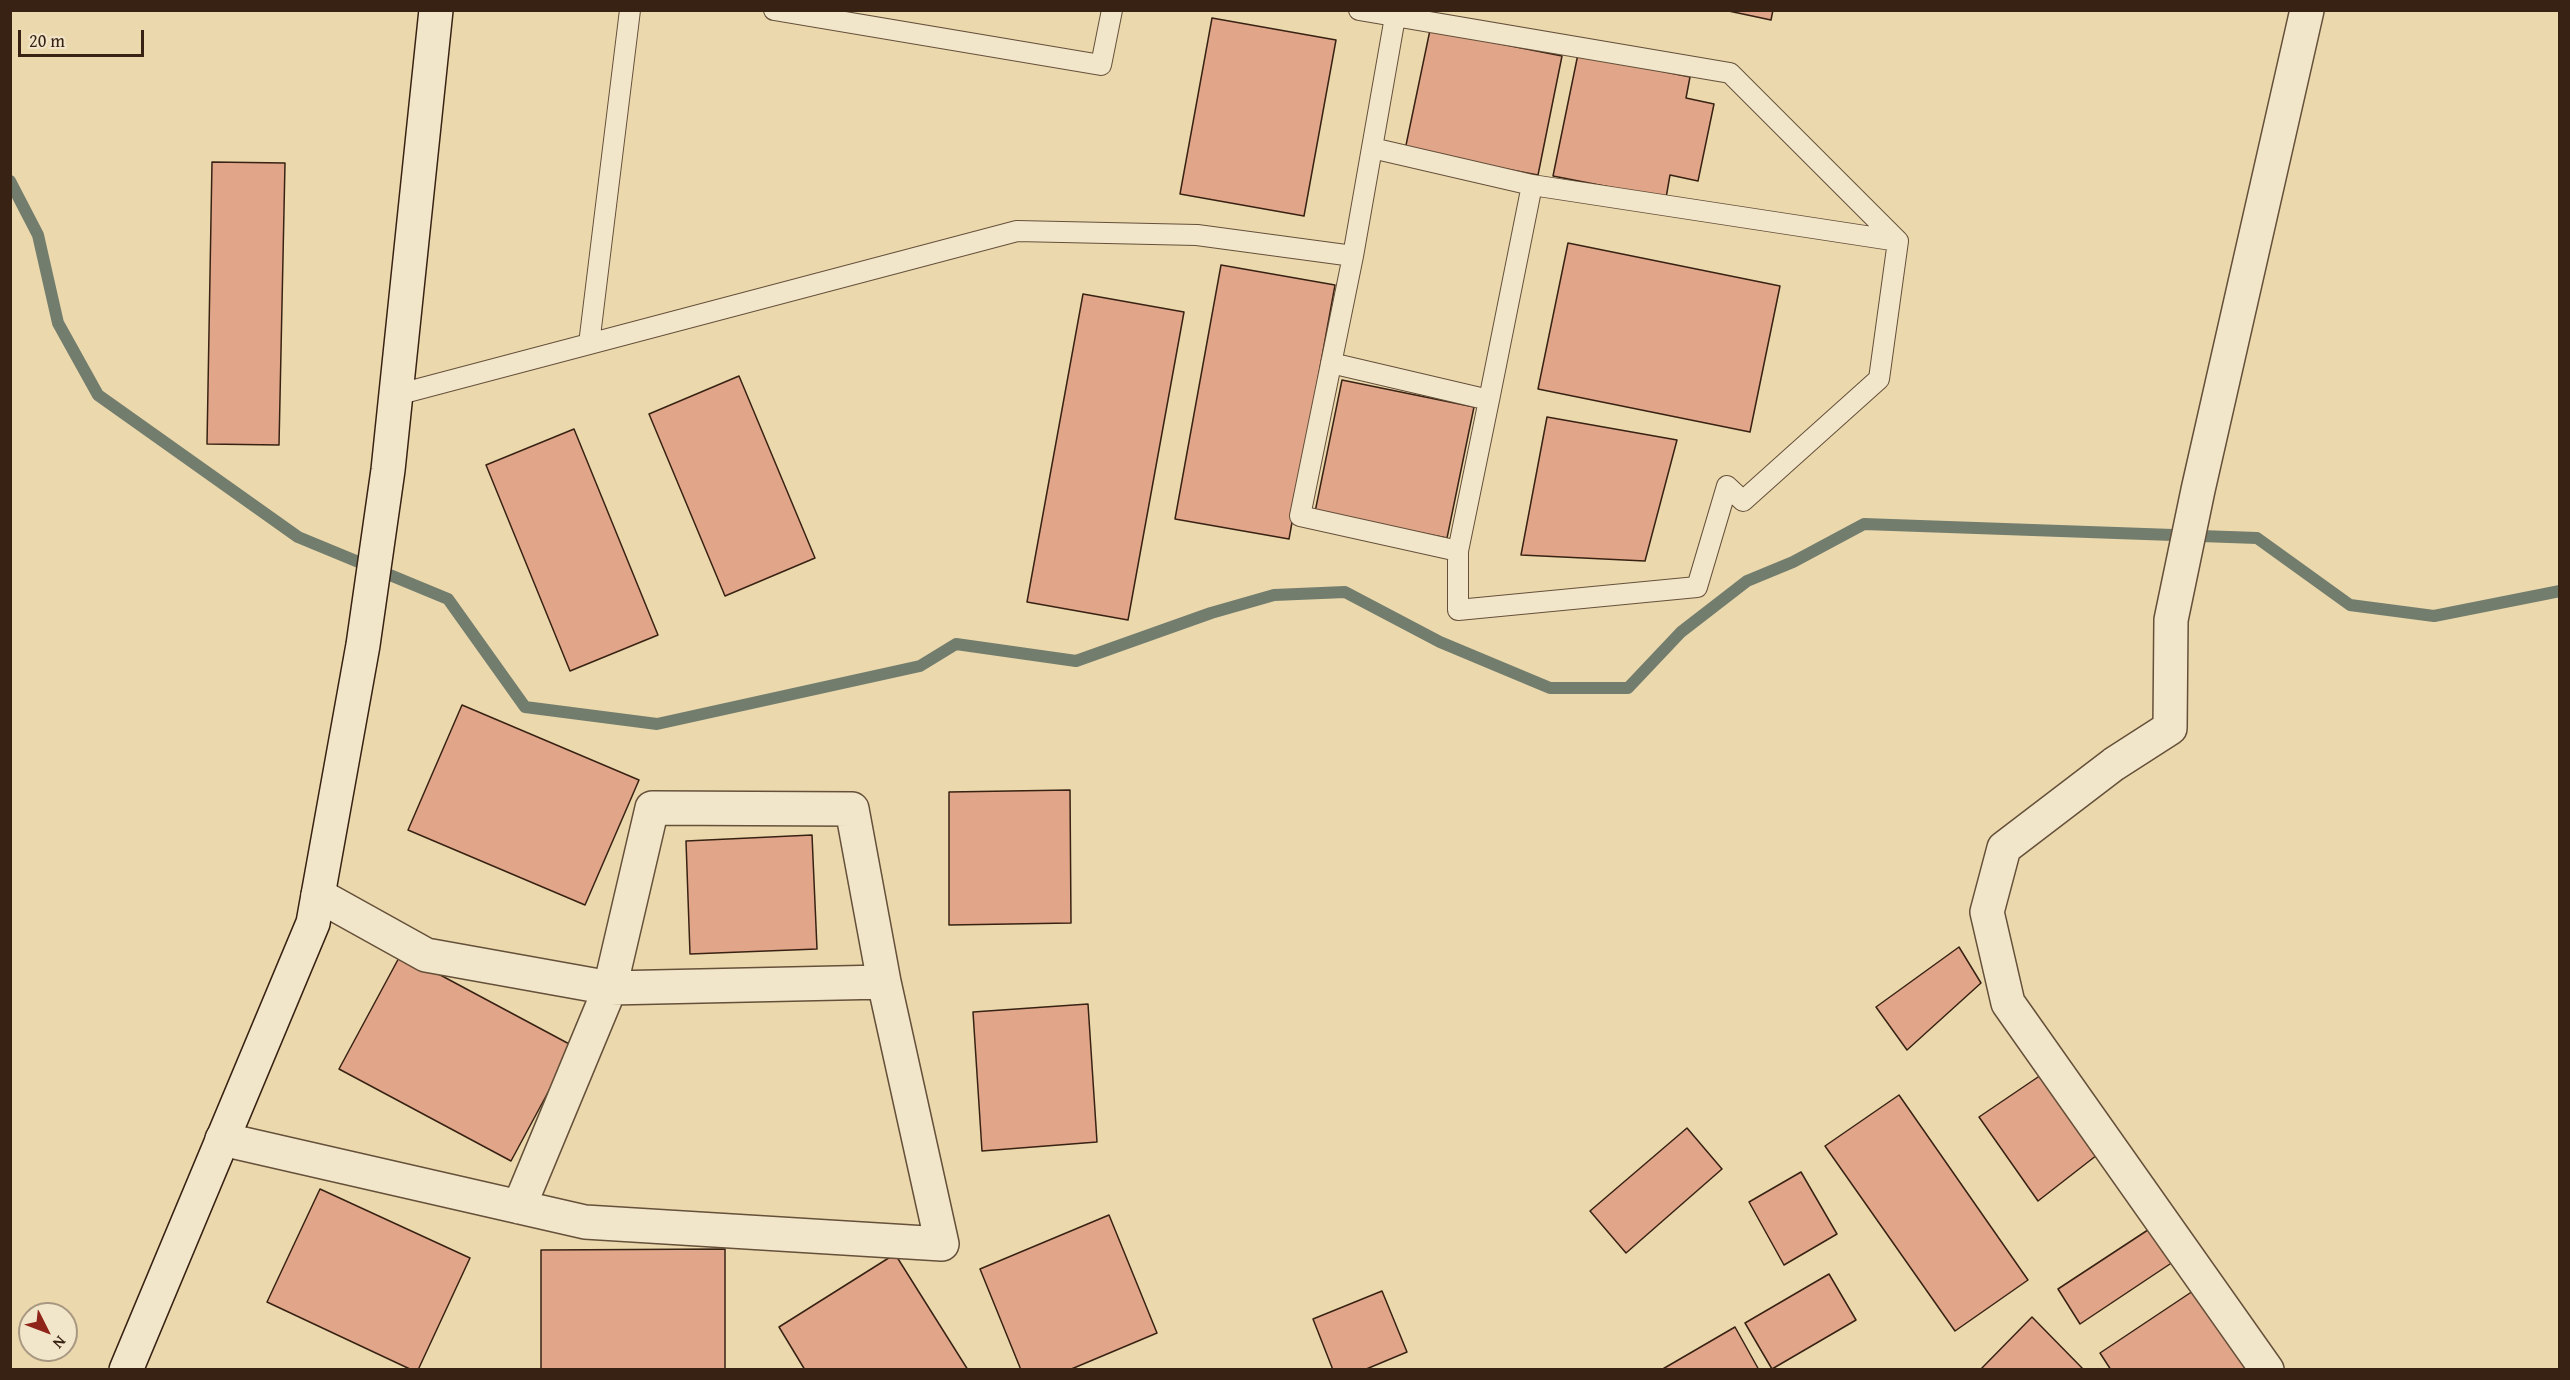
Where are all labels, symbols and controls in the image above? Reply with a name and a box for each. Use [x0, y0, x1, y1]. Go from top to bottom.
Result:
scale bar [21, 18, 147, 56]
text: 20 m [29, 27, 65, 54]
north arrow [18, 1302, 78, 1362]
text: N [47, 1331, 72, 1355]

